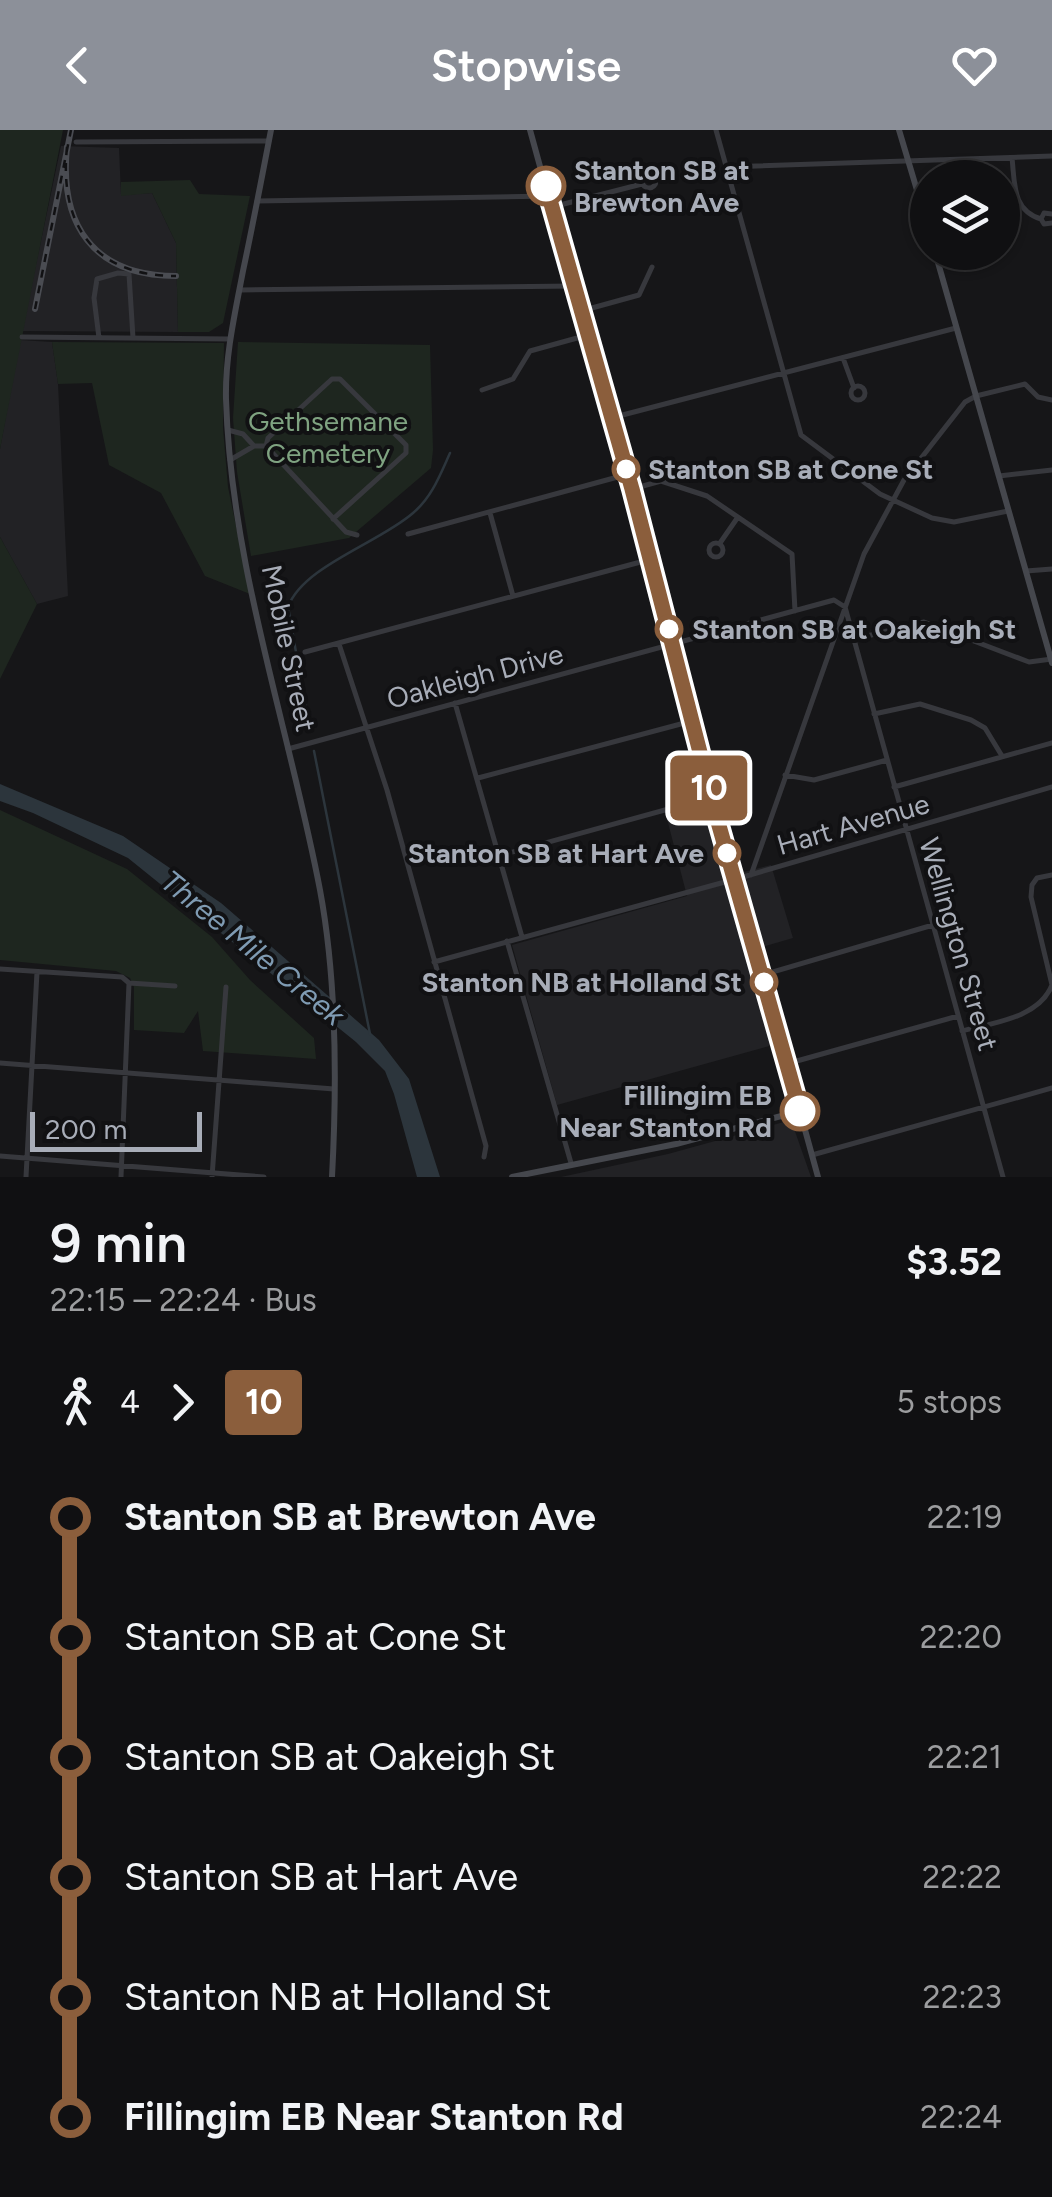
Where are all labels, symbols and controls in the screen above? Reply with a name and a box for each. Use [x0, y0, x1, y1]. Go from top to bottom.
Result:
icon: back [50, 38, 105, 93]
text: Stopwise [431, 38, 621, 92]
icon: heart [947, 38, 1002, 93]
place label: Stanton SB at Brewton Ave [574, 153, 750, 219]
map controls [910, 160, 1020, 270]
button: layers [910, 160, 1020, 270]
marker: Stanton SB at Brewton Ave [527, 167, 565, 205]
park label: Gethsemane Cemetery [248, 404, 408, 470]
place label: Stanton SB at Cone St [648, 452, 933, 486]
marker: Stanton SB at Cone St [613, 456, 639, 482]
street label: Mobile Street [255, 562, 323, 734]
place label: Stanton SB at Oakeigh St [692, 612, 1016, 646]
marker: Stanton SB at Oakeigh St [656, 616, 682, 642]
street label: Oakleigh Drive [383, 636, 567, 716]
line badge: 10 [664, 756, 754, 820]
text: 10 [690, 767, 728, 809]
street label: Hart Avenue [773, 786, 933, 862]
street label: Wellington Street [912, 834, 1006, 1054]
place label: Stanton SB at Hart Ave [408, 836, 704, 870]
marker: Stanton SB at Hart Ave [714, 840, 740, 866]
water label: Three Mile Creek [154, 863, 354, 1034]
place label: Stanton NB at Holland St [422, 965, 742, 999]
marker: Stanton NB at Holland St [751, 969, 777, 995]
place label: Fillingim EB Near Stanton Rd [559, 1078, 772, 1144]
marker: Fillingim EB Near Stanton Rd [781, 1092, 819, 1130]
scale bar [30, 1107, 202, 1151]
text: 200 m [45, 1112, 127, 1146]
text: 9 min [50, 1210, 187, 1276]
text: $3.52 [906, 1239, 1002, 1285]
text: 22:15 – 22:24 · Bus [50, 1281, 317, 1319]
icon: walk [50, 1375, 105, 1430]
icon: forward [155, 1375, 210, 1430]
text: 10 [245, 1381, 282, 1423]
text: 4 [120, 1383, 140, 1421]
text: 5 stops [896, 1383, 1002, 1421]
text: Stanton SB at Brewton Ave [124, 1494, 596, 1540]
text: 22:19 [927, 1498, 1002, 1536]
text: Stanton SB at Cone St [124, 1614, 507, 1660]
text: 22:20 [920, 1618, 1002, 1656]
text: Stanton SB at Oakeigh St [124, 1734, 555, 1780]
text: 22:21 [927, 1738, 1002, 1776]
text: Stanton SB at Hart Ave [124, 1854, 518, 1900]
text: 22:22 [922, 1858, 1002, 1896]
text: Stanton NB at Holland St [124, 1974, 551, 2020]
text: 22:23 [923, 1978, 1002, 2016]
text: Fillingim EB Near Stanton Rd [124, 2094, 624, 2140]
text: 22:24 [920, 2098, 1002, 2136]

